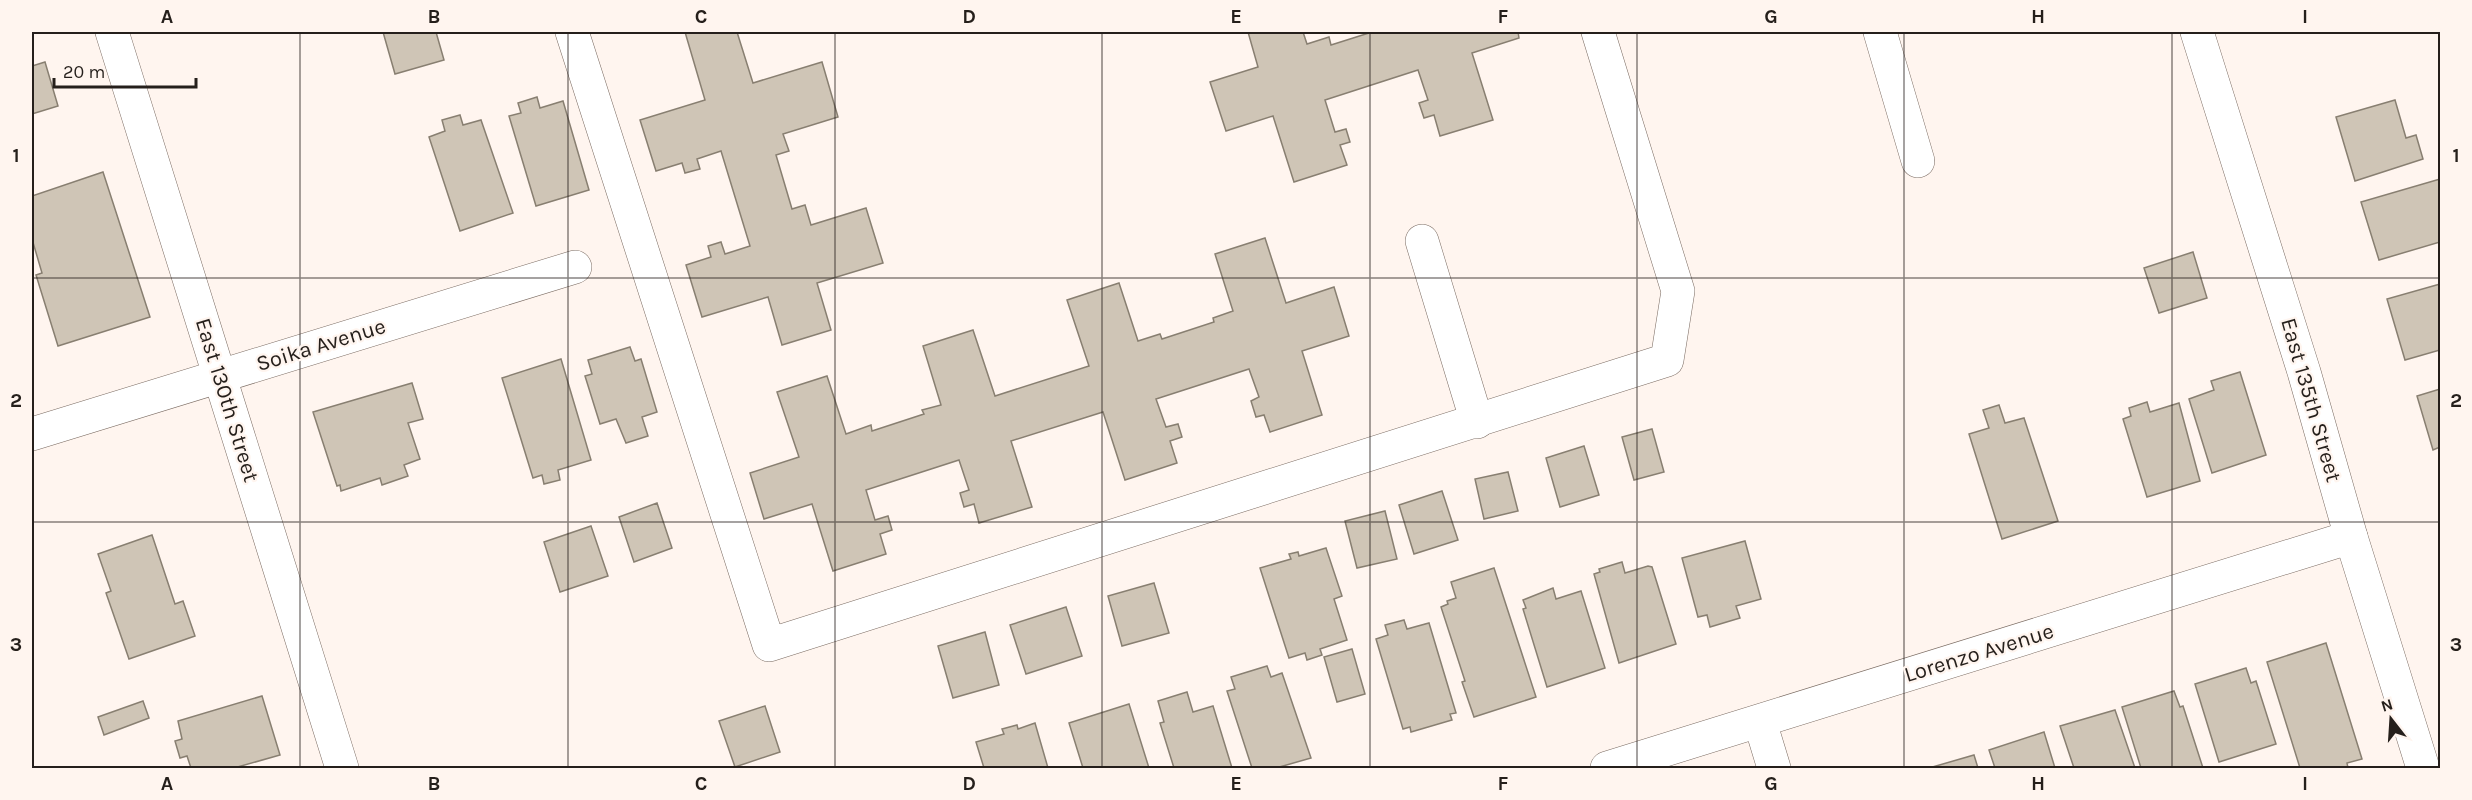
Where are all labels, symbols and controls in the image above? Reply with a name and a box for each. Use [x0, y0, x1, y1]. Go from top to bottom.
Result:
text: A [161, 5, 174, 28]
text: B [428, 5, 440, 28]
text: C [695, 5, 707, 28]
text: D [962, 5, 976, 28]
text: E [1230, 5, 1242, 28]
text: F [1498, 5, 1509, 28]
text: G [1764, 5, 1778, 28]
text: H [2031, 5, 2045, 28]
text: I [2302, 5, 2308, 28]
scale bar [54, 51, 196, 89]
text: 20 m [63, 61, 105, 83]
text: 1 [12, 144, 20, 167]
text: 1 [2452, 144, 2460, 167]
street label: Soika Avenue [253, 313, 389, 377]
street label: East 130th Street [190, 315, 264, 485]
street label: East 135th Street [2275, 315, 2347, 485]
text: 2 [10, 389, 22, 412]
text: 2 [2450, 389, 2462, 412]
street label: Lorenzo Avenue [1901, 618, 2057, 688]
text: 3 [10, 633, 22, 656]
text: 3 [2450, 633, 2462, 656]
north arrow [2361, 689, 2421, 749]
text: N [2378, 694, 2395, 716]
text: A [161, 772, 174, 795]
text: B [428, 772, 440, 795]
text: C [695, 772, 707, 795]
text: D [962, 772, 976, 795]
text: E [1230, 772, 1242, 795]
text: F [1498, 772, 1509, 795]
text: G [1764, 772, 1778, 795]
text: H [2031, 772, 2045, 795]
text: I [2302, 772, 2308, 795]

